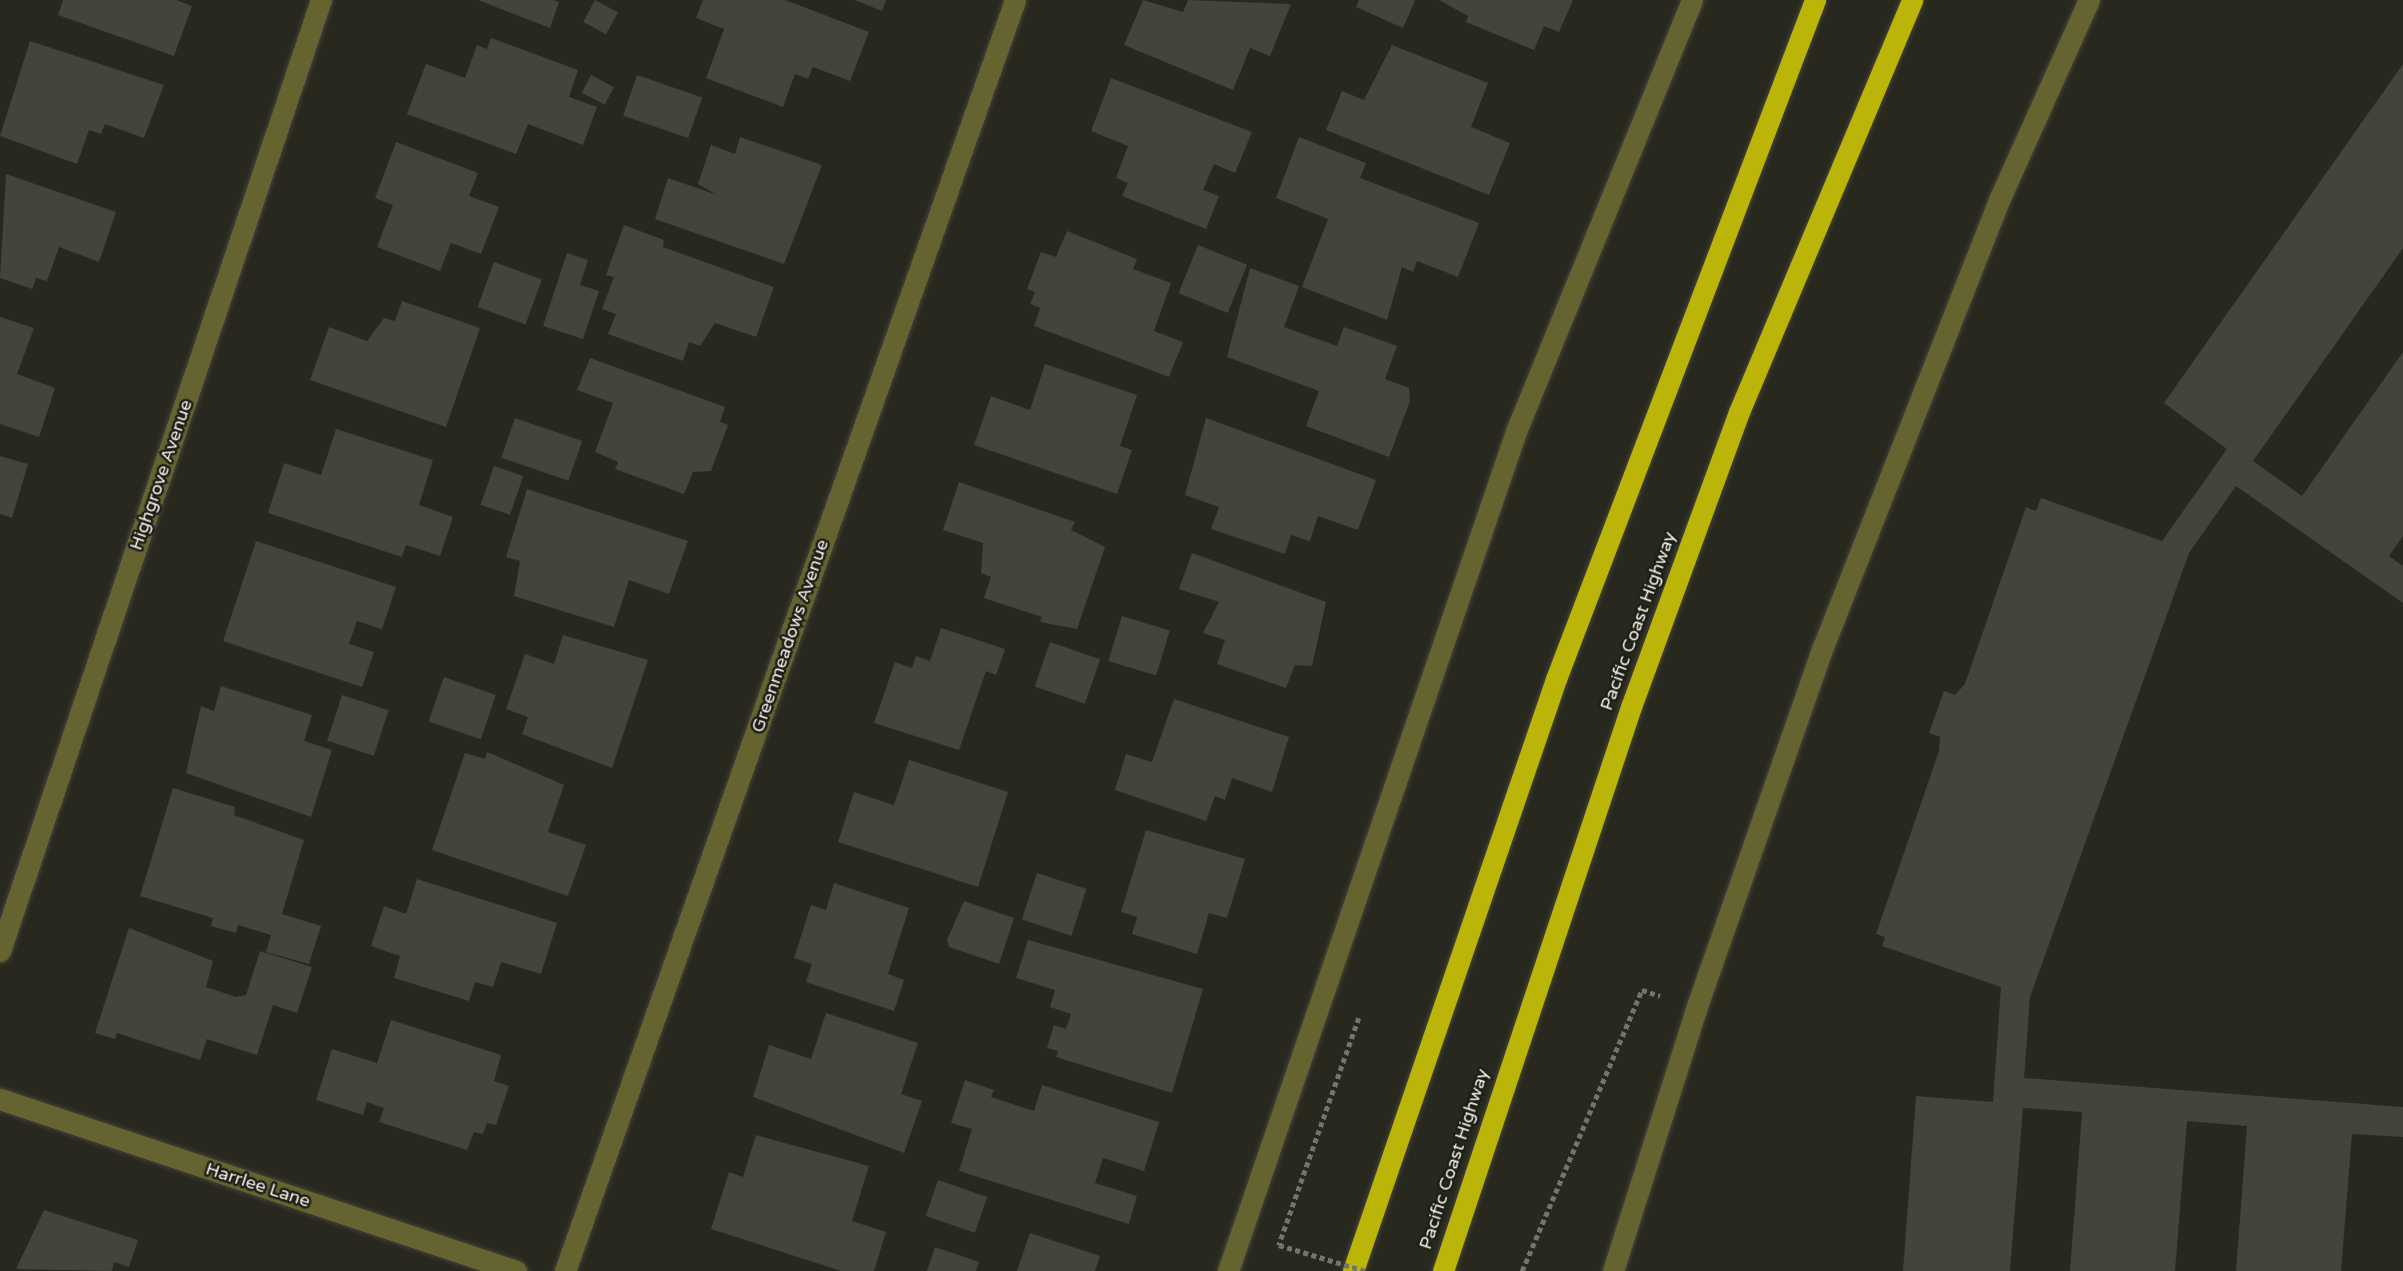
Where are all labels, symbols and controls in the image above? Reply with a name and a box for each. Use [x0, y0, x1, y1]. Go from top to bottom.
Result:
street label: Highgrove Avenue [125, 397, 197, 553]
street label: Pacific Coast Highway [1596, 529, 1680, 713]
street label: Greenmeadows Avenue [747, 537, 833, 735]
street label: Pacific Coast Highway [1415, 1066, 1493, 1252]
street label: Harrlee Lane [203, 1158, 313, 1212]

